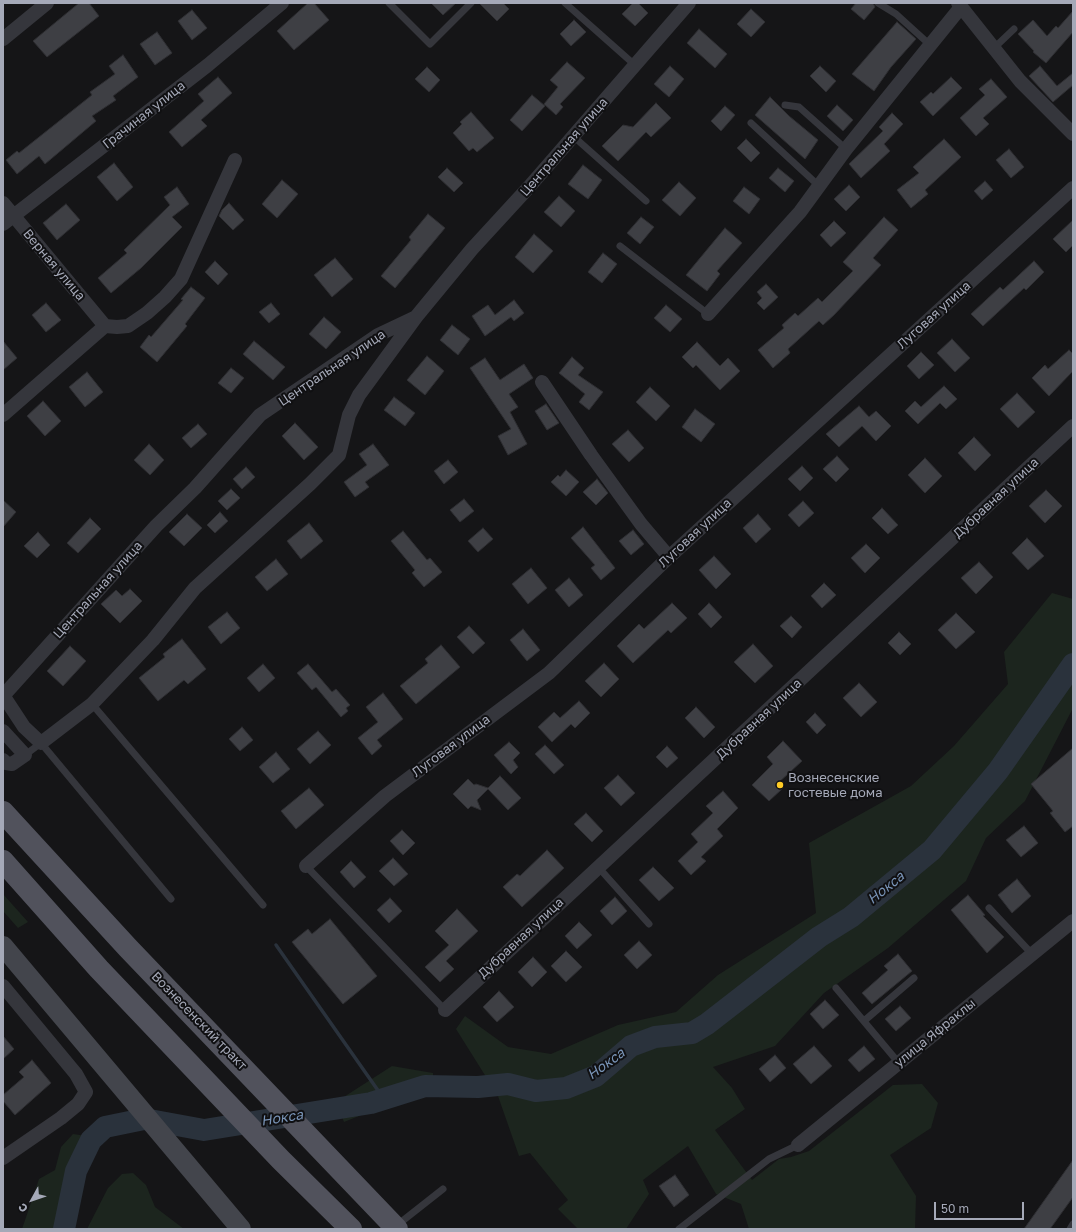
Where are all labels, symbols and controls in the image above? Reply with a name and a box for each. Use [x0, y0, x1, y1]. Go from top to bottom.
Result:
street label: Грачиная улица [100, 78, 188, 152]
street label: Центральная улица [517, 95, 611, 199]
street label: Верная улица [20, 226, 88, 304]
street label: Луговая улица [894, 278, 974, 352]
street label: Центральная улица [276, 326, 388, 410]
street label: Дубравная улица [950, 454, 1042, 542]
street label: Луговая улица [655, 495, 735, 571]
street label: Центральная улица [50, 538, 146, 642]
street label: Дубравная улица [713, 675, 805, 763]
street label: Луговая улица [409, 712, 493, 780]
place label: Вознесенские гостевые дома [788, 770, 883, 801]
marker: Вознесенские гостевые дома [775, 780, 785, 790]
water label: Нокса [864, 868, 908, 908]
street label: Дубравная улица [475, 894, 567, 982]
street label: Вознесенский тракт [148, 969, 250, 1073]
street label: улица Яфраклы [891, 995, 979, 1071]
water label: Нокса [584, 1045, 628, 1083]
water label: Нокса [260, 1106, 304, 1130]
north arrow [12, 1180, 52, 1220]
scale bar [936, 1194, 1026, 1220]
text: С [15, 1201, 30, 1215]
text: 50 m [941, 1201, 969, 1216]

